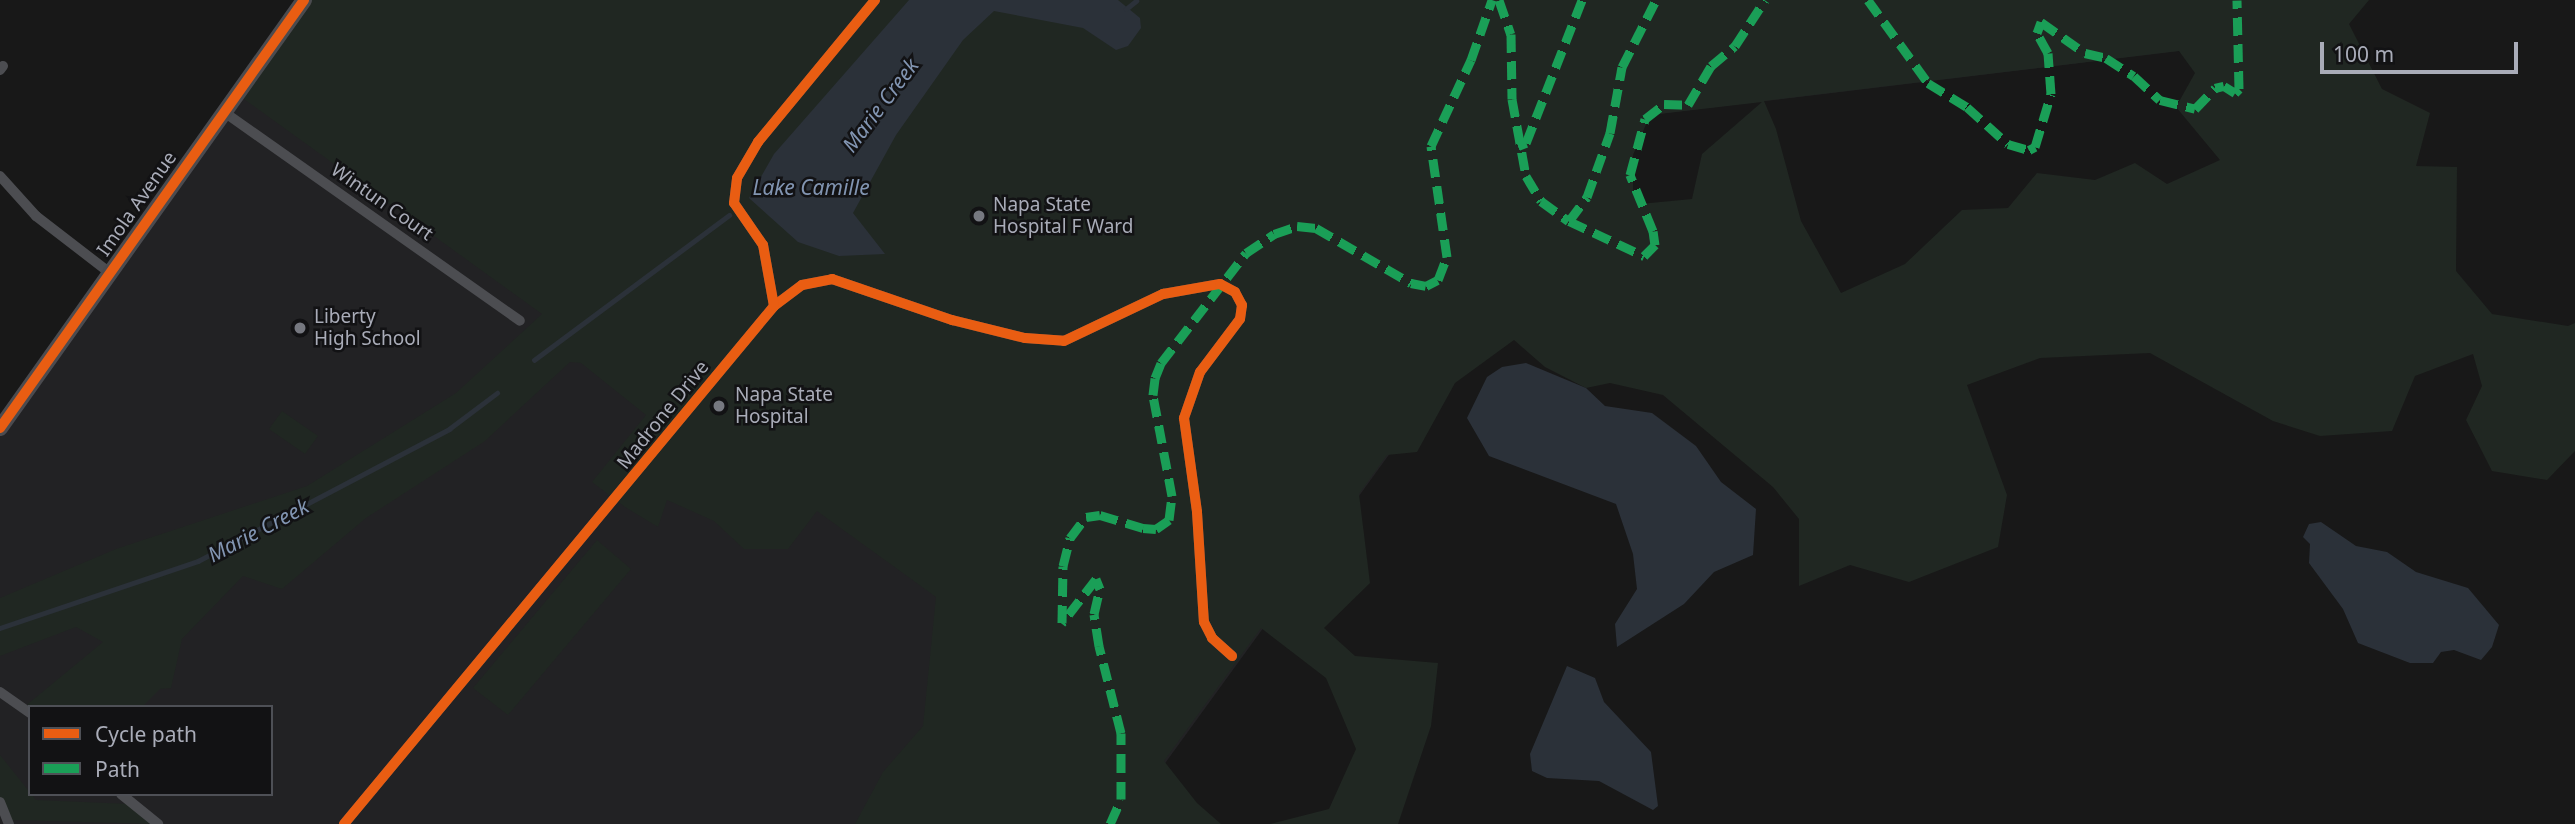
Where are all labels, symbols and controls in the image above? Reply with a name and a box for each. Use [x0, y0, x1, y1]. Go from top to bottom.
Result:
scale bar [2323, 28, 2521, 72]
text: 100 m [2333, 40, 2394, 68]
water label: Marie Creek [837, 53, 923, 157]
street label: Imola Avenue [92, 147, 182, 261]
street label: Wintun Court [326, 158, 438, 246]
water label: Lake Camille [752, 174, 870, 200]
place label: Napa State Hospital F Ward [993, 194, 1134, 238]
marker: Napa State Hospital F Ward [971, 208, 987, 224]
place label: Liberty High School [314, 306, 421, 350]
marker: Liberty High School [292, 320, 308, 336]
street label: Madrone Drive [612, 356, 714, 474]
place label: Napa State Hospital [735, 384, 833, 428]
marker: Napa State Hospital [709, 396, 729, 416]
water label: Marie Creek [203, 493, 313, 567]
legend [28, 705, 273, 796]
text: Cycle path [95, 720, 197, 748]
text: Path [95, 755, 140, 783]

